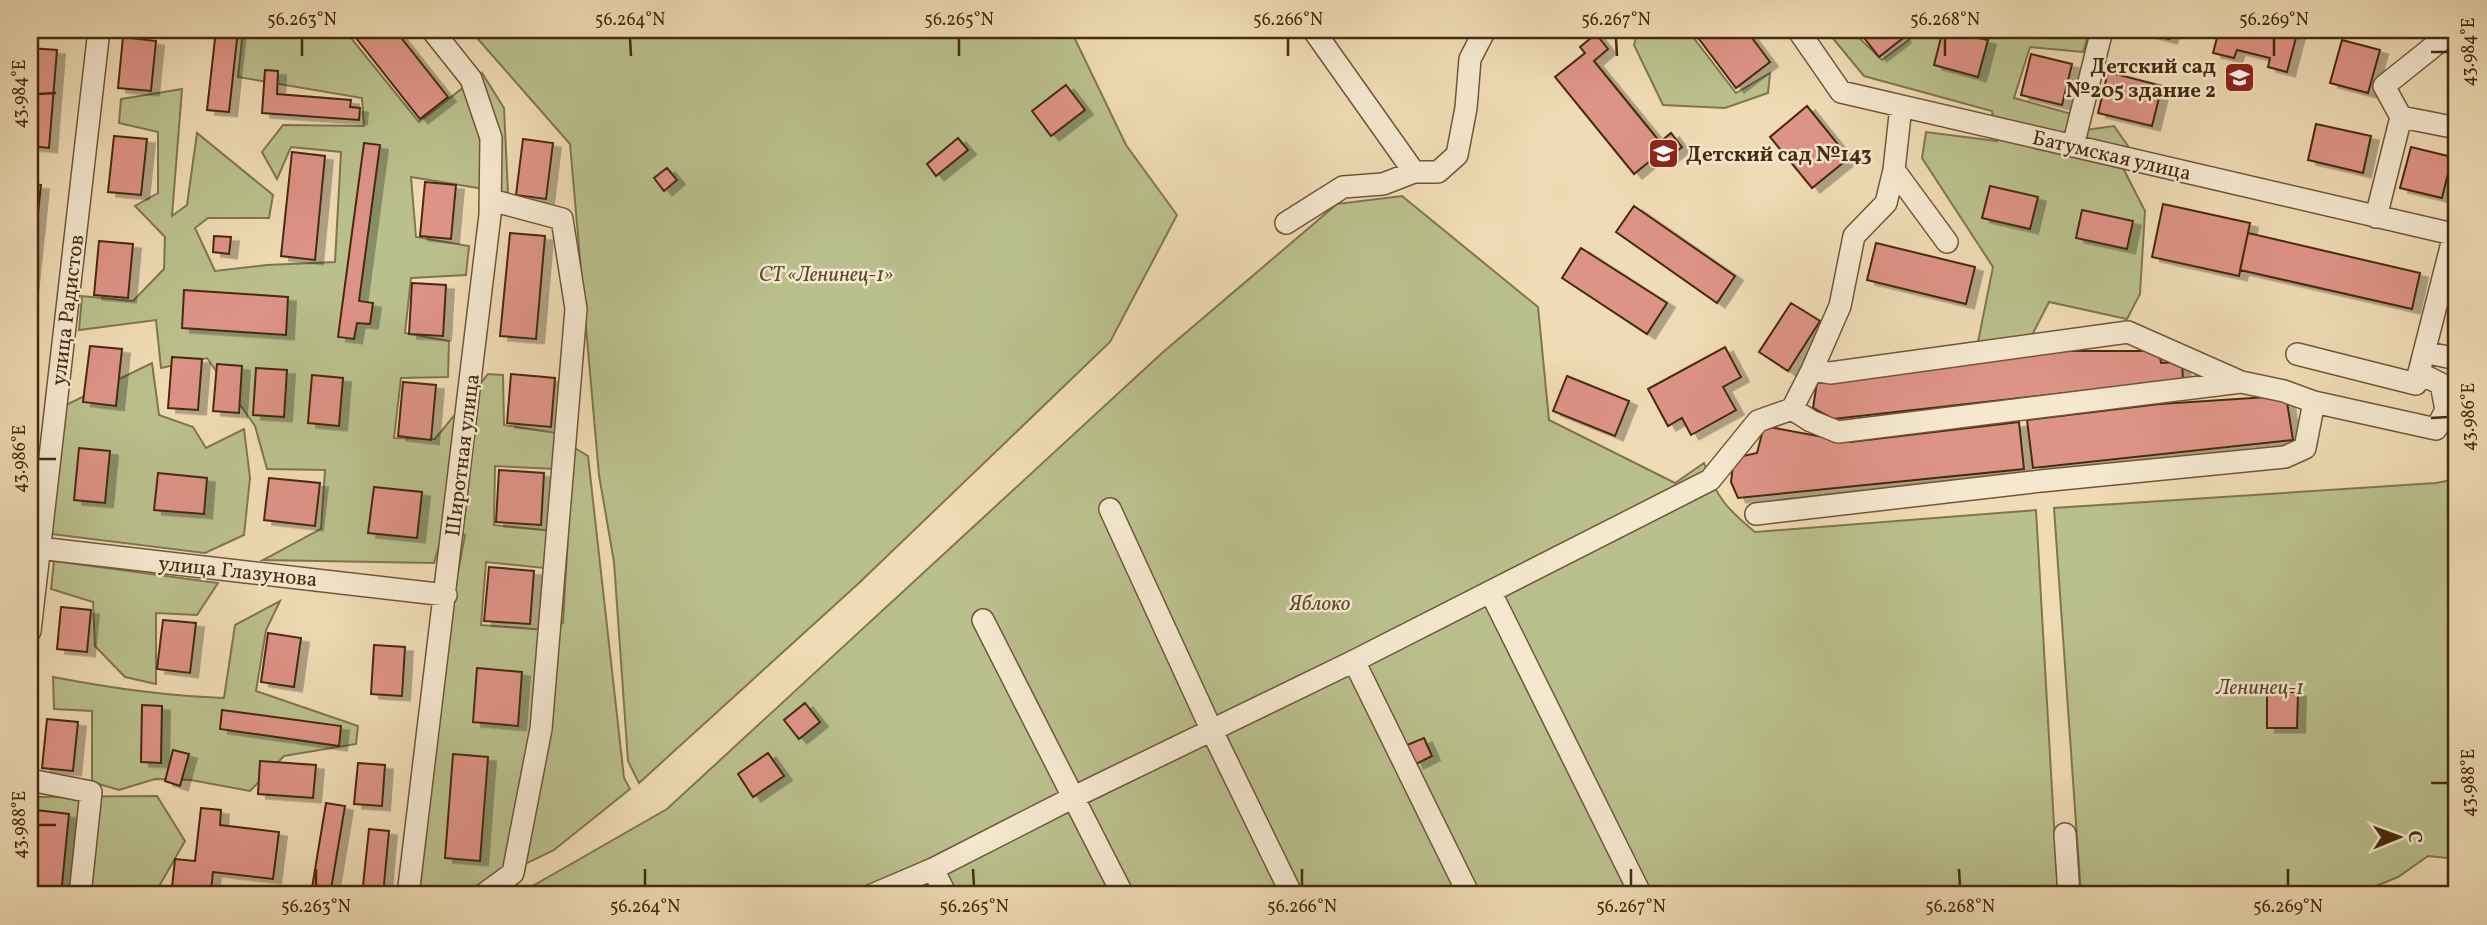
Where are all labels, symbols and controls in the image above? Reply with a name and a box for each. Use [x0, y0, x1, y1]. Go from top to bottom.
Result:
text: 56.263°N [267, 8, 337, 33]
text: 56.264°N [595, 8, 665, 33]
text: 56.265°N [924, 8, 994, 33]
text: 56.266°N [1253, 8, 1323, 33]
text: 56.267°N [1581, 8, 1651, 33]
text: 56.268°N [1910, 8, 1980, 33]
text: 56.269°N [2239, 8, 2309, 33]
text: 43.984°E [2457, 17, 2482, 87]
place label: Детский сад №205 здание 2 [2066, 53, 2216, 106]
text: 43.984°E [8, 59, 33, 129]
school or university icon: Детский сад №205 здание 2 [2222, 61, 2256, 95]
street label: Батумская улица [2029, 124, 2194, 189]
school or university icon: Детский сад №143 [1646, 137, 1680, 171]
place label: Детский сад №143 [1686, 141, 1872, 170]
street label: улица Радистов [45, 233, 92, 387]
park label: СТ «Ленинец-1» [759, 261, 893, 290]
street label: Широтная улица [439, 372, 488, 538]
text: 43.986°E [2457, 382, 2482, 451]
text: 43.986°E [8, 424, 33, 493]
street label: улица Глазунова [157, 550, 319, 595]
park label: Яблоко [1289, 590, 1351, 619]
park label: Ленинец-1 [2215, 674, 2304, 703]
text: 43.988°E [2457, 748, 2482, 817]
text: 43.988°E [8, 790, 33, 859]
north arrow [2364, 802, 2434, 872]
text: С [2401, 830, 2427, 843]
text: 56.263°N [281, 895, 351, 920]
text: 56.264°N [610, 895, 680, 920]
text: 56.265°N [939, 895, 1009, 920]
text: 56.266°N [1267, 895, 1337, 920]
text: 56.267°N [1596, 895, 1666, 920]
text: 56.268°N [1925, 895, 1995, 920]
text: 56.269°N [2253, 895, 2323, 920]

